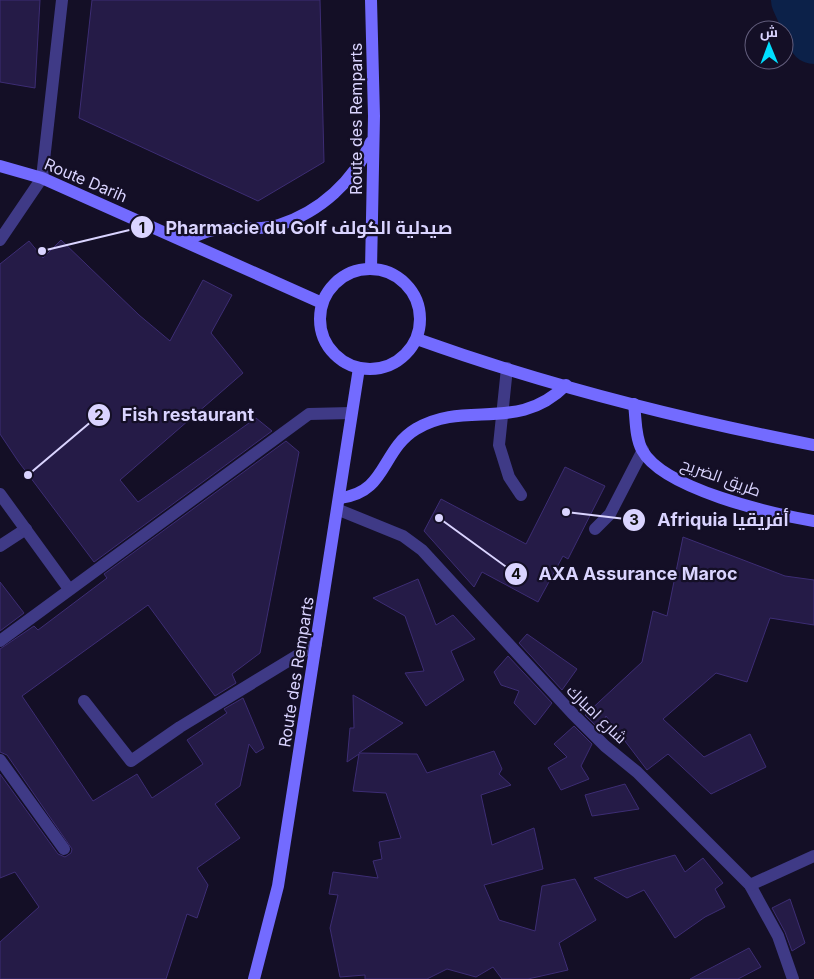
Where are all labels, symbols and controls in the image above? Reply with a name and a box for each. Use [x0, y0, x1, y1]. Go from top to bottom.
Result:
north arrow [744, 20, 794, 70]
text: ش [760, 23, 778, 41]
street label: Route des Remparts [346, 43, 366, 195]
street label: Route Darih [42, 154, 130, 206]
callout: Pharmacie du Golf صيدلية الكولف [130, 211, 462, 244]
text: Pharmacie du Golf صيدلية الكولف [165, 217, 453, 239]
text: 1 [139, 218, 145, 237]
callout: Fish restaurant [86, 398, 264, 431]
text: Fish restaurant [122, 404, 255, 425]
text: 2 [94, 405, 104, 424]
street label: طريق الضريح [678, 453, 764, 503]
callout: Afriquia أفريقيا [622, 503, 798, 536]
text: Afriquia أفريقيا [657, 507, 789, 531]
text: 3 [629, 510, 639, 529]
callout: AXA Assurance Maroc [503, 557, 747, 590]
text: AXA Assurance Maroc [538, 563, 738, 584]
text: 4 [511, 564, 521, 583]
street label: Route des Remparts [274, 595, 318, 749]
street label: شارع امبارك [561, 680, 631, 749]

